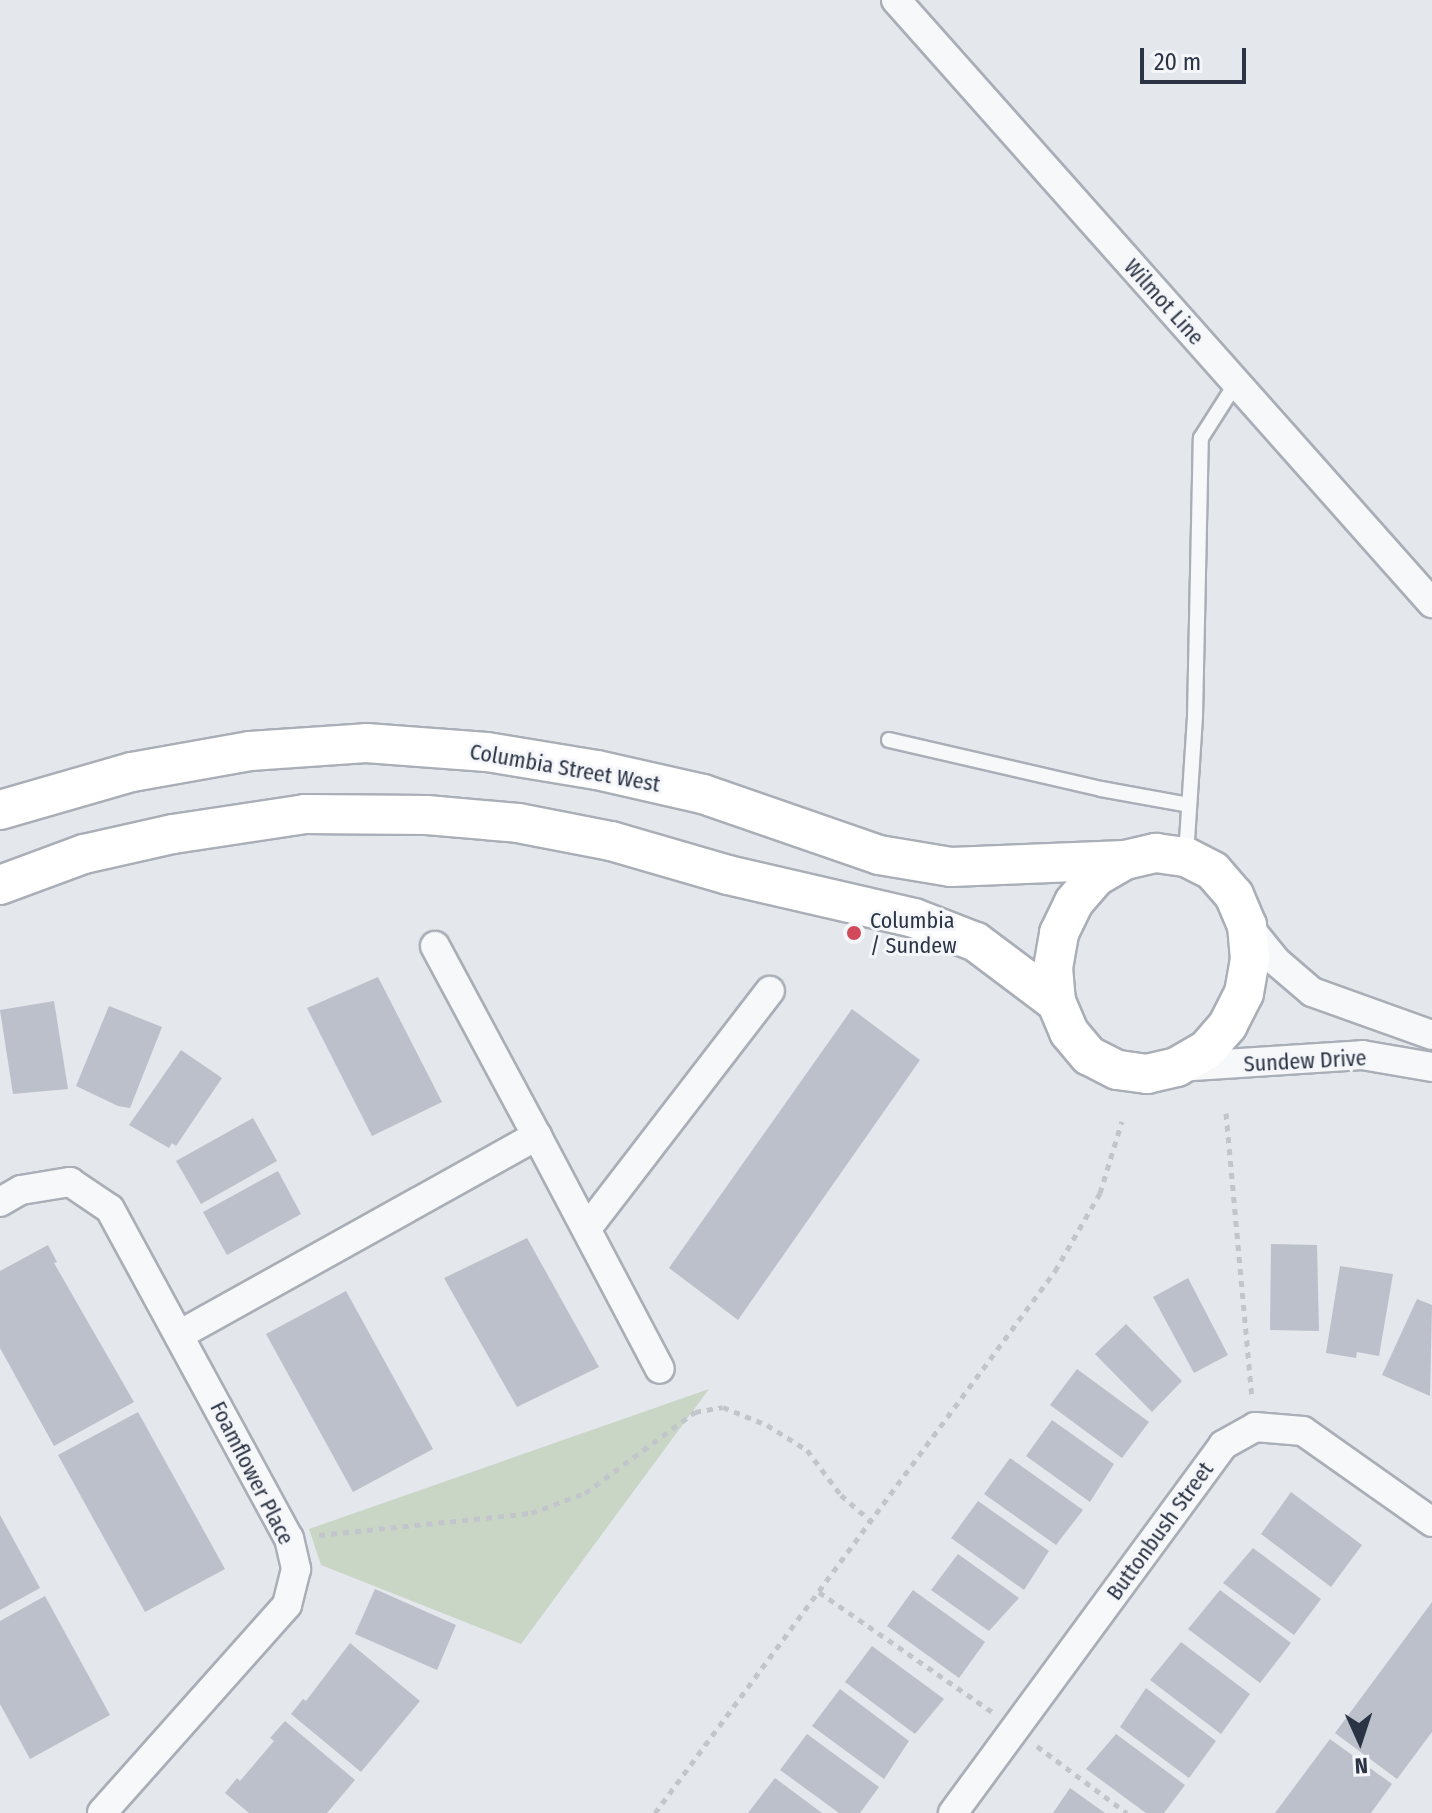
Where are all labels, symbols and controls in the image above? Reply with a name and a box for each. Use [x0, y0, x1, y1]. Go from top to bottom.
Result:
scale bar [1144, 32, 1250, 82]
text: 20 m [1154, 48, 1201, 76]
street label: Wilmot Line [1119, 254, 1209, 350]
street label: Columbia Street West [468, 738, 662, 798]
place label: Columbia / Sundew [870, 907, 957, 958]
marker: Columbia / Sundew [845, 924, 863, 942]
street label: Sundew Drive [1243, 1045, 1367, 1077]
street label: Foamflower Place [205, 1397, 299, 1549]
street label: Buttonbush Street [1101, 1457, 1219, 1605]
north arrow [1320, 1701, 1400, 1781]
text: N [1354, 1752, 1369, 1779]

